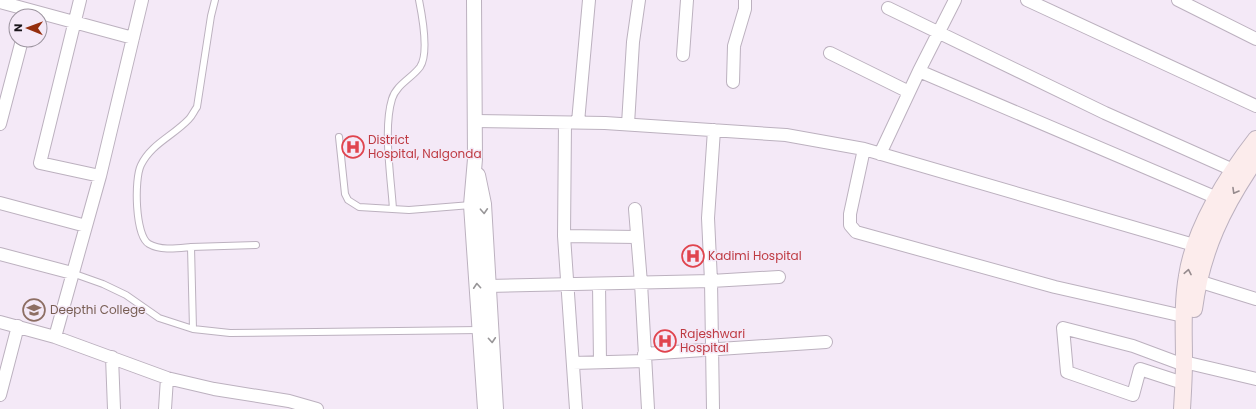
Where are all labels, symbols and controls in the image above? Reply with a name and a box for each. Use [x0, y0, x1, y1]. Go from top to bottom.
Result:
north arrow [8, 8, 48, 48]
text: N [10, 24, 26, 32]
place label: District Hospital, Nalgonda [368, 131, 482, 162]
hospital icon: District Hospital, Nalgonda [340, 134, 366, 160]
one-way arrow [1232, 187, 1240, 195]
one-way arrow [480, 208, 489, 214]
hospital icon: Kadimi Hospital [680, 243, 706, 269]
place label: Kadimi Hospital [708, 247, 802, 264]
one-way arrow [1183, 269, 1191, 275]
one-way arrow [473, 283, 482, 289]
school or university icon: Deepthi College [21, 297, 47, 323]
place label: Deepthi College [50, 301, 146, 318]
place label: Rajeshwari Hospital [680, 325, 745, 356]
hospital icon: Rajeshwari Hospital [652, 328, 678, 354]
one-way arrow [487, 337, 496, 343]

